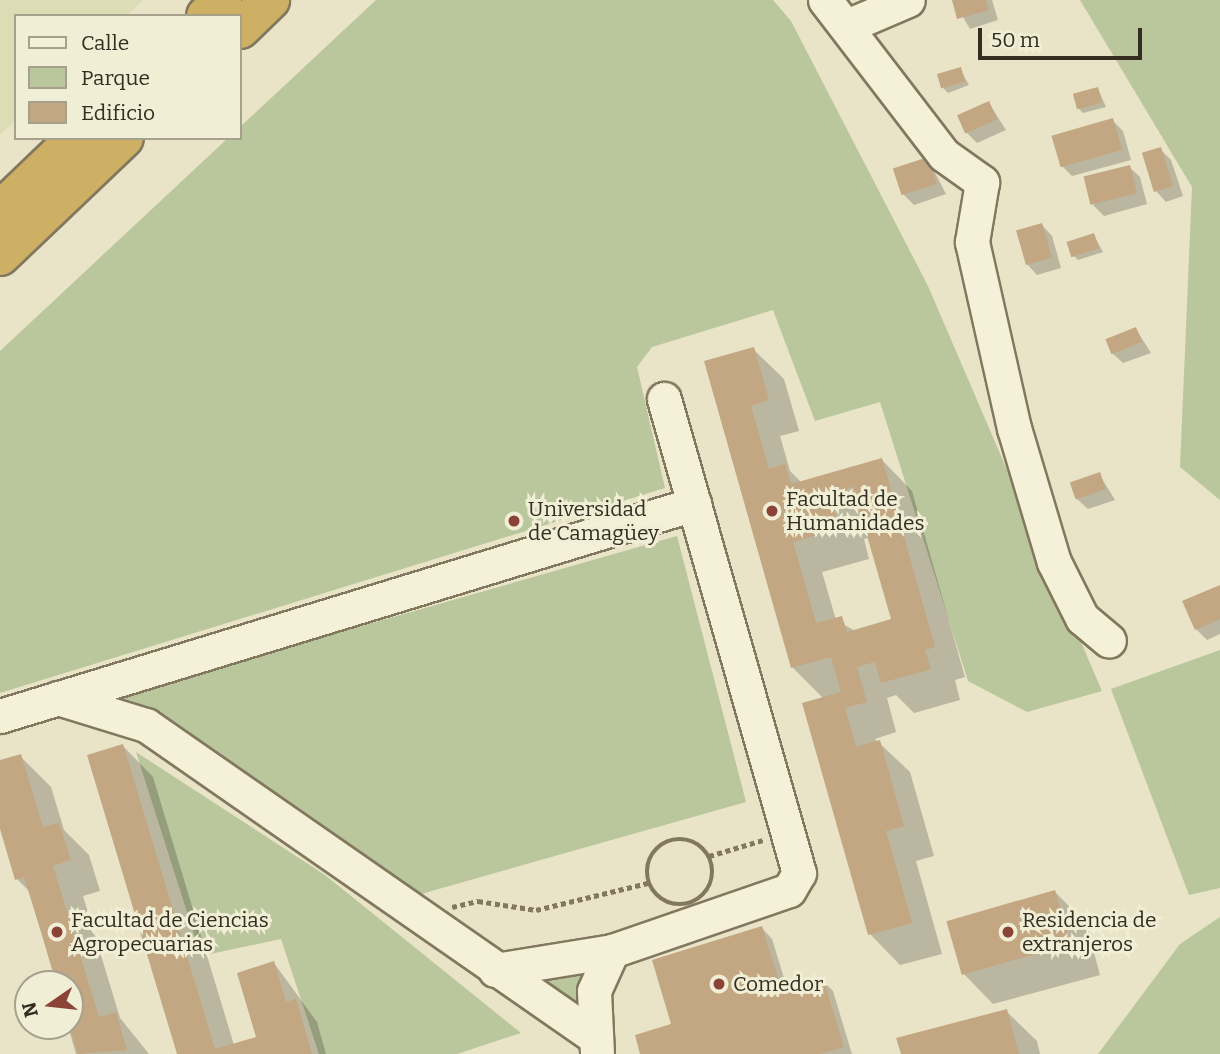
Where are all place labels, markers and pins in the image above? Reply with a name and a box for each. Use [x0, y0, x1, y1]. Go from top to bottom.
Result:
place label: Facultad de Humanidades [786, 486, 924, 536]
place label: Universidad de Camagüey [528, 496, 659, 546]
marker: Facultad de Humanidades [764, 503, 780, 519]
marker: Universidad de Camagüey [506, 513, 522, 529]
place label: Facultad de Ciencias Agropecuarias [71, 907, 269, 957]
place label: Residencia de extranjeros [1022, 907, 1156, 957]
marker: Facultad de Ciencias Agropecuarias [49, 924, 65, 940]
marker: Residencia de extranjeros [1000, 924, 1016, 940]
place label: Comedor [733, 971, 823, 997]
marker: Comedor [711, 976, 727, 992]

